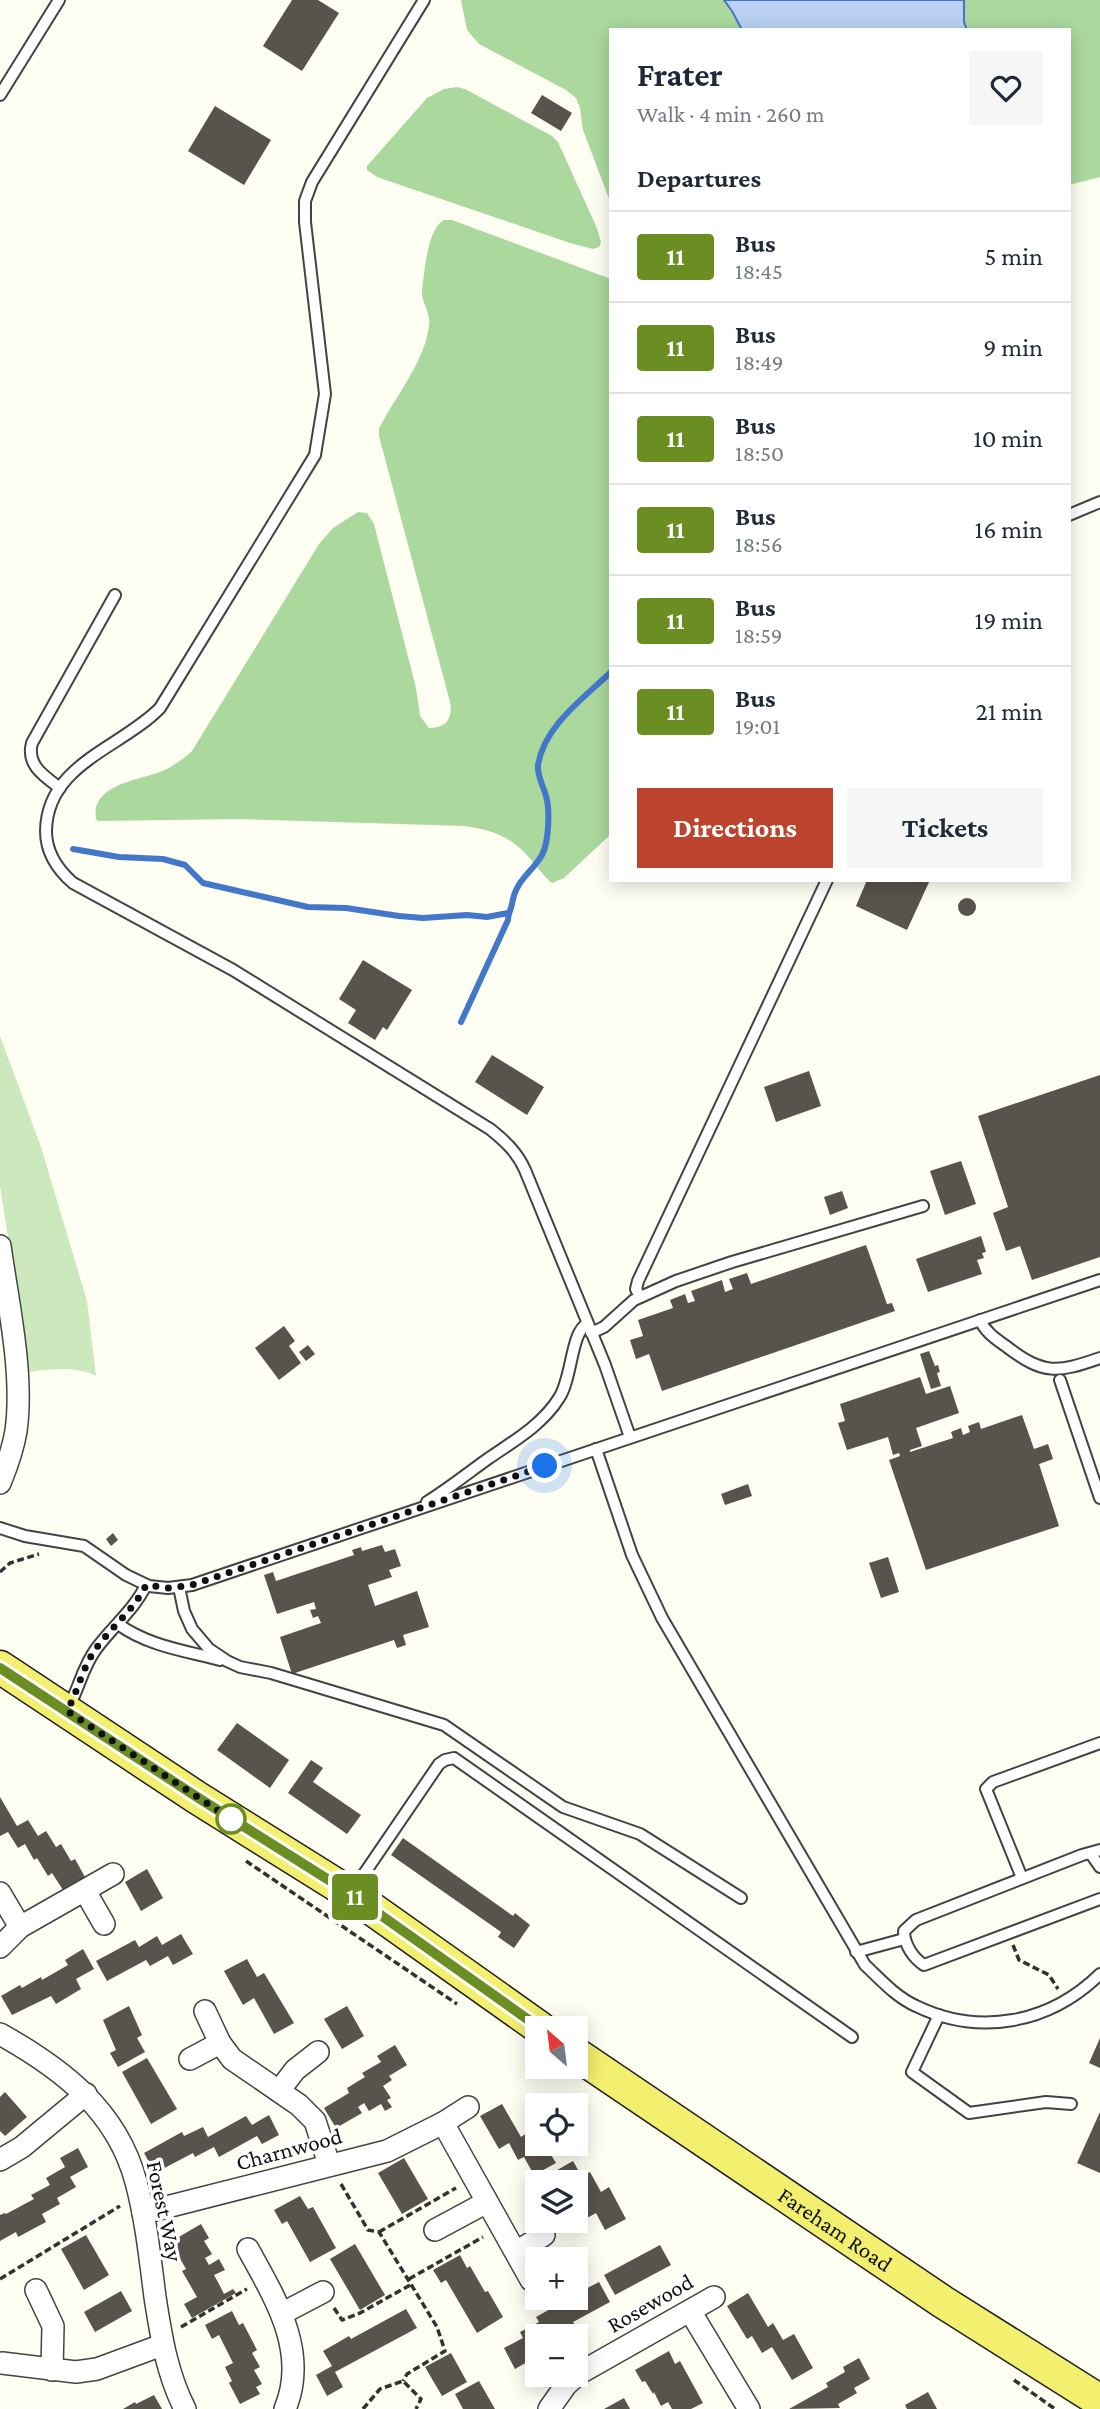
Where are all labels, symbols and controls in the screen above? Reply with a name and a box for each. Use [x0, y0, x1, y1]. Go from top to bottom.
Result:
button: heart [969, 51, 1043, 125]
text: Frater [637, 56, 723, 93]
text: Walk · 4 min · 260 m [637, 101, 824, 127]
text: Departures [637, 164, 761, 193]
text: Bus [735, 229, 776, 258]
text: 5 min [984, 242, 1043, 271]
text: 11 [667, 243, 684, 270]
text: 18:45 [735, 258, 783, 284]
text: Bus [735, 320, 776, 349]
text: 9 min [983, 333, 1043, 362]
text: 11 [667, 334, 684, 361]
text: 18:49 [735, 349, 783, 375]
text: Bus [735, 411, 776, 440]
text: 10 min [973, 424, 1043, 453]
text: 11 [667, 425, 684, 452]
text: 18:50 [735, 440, 784, 466]
text: Bus [735, 502, 776, 531]
text: 16 min [975, 515, 1043, 544]
text: 11 [667, 516, 684, 543]
text: 18:56 [735, 531, 783, 557]
text: Bus [735, 593, 776, 622]
text: 19 min [975, 606, 1043, 635]
text: 11 [667, 607, 684, 634]
text: 18:59 [735, 622, 782, 648]
text: Bus [735, 684, 776, 713]
text: 21 min [975, 697, 1043, 726]
text: 11 [667, 698, 684, 725]
text: 19:01 [735, 713, 780, 739]
button: Directions [637, 788, 833, 868]
button: Tickets [847, 788, 1043, 868]
your location [527, 1448, 562, 1483]
unlabelled marker [216, 1804, 246, 1834]
line badge: 11 [324, 1874, 386, 1920]
text: 11 [346, 1883, 364, 1910]
north arrow [525, 2016, 588, 2079]
map controls [525, 2016, 588, 2387]
button: locate [525, 2093, 588, 2156]
street label: Charnwood [233, 2122, 345, 2176]
street label: Forest Way [142, 2158, 188, 2264]
button: layers [525, 2170, 588, 2233]
street label: Fareham Road [773, 2182, 897, 2277]
button: + [525, 2247, 588, 2310]
street label: Rosewood [603, 2268, 697, 2338]
button: − [525, 2324, 588, 2387]

